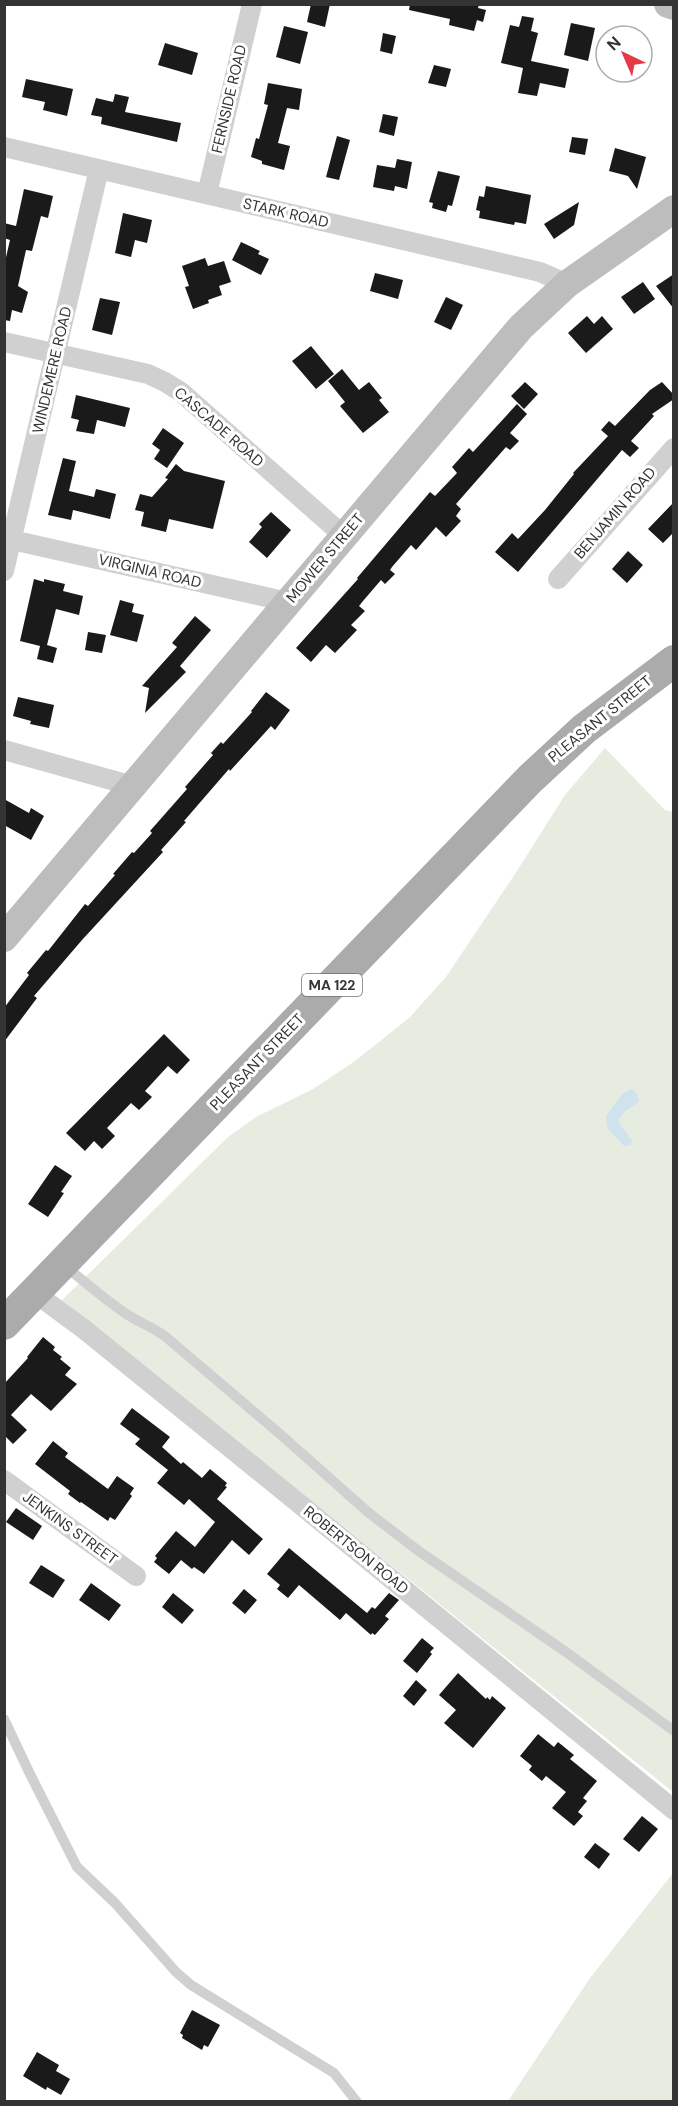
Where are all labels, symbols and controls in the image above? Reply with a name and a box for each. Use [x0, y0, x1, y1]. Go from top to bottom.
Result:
north arrow [594, 24, 654, 84]
text: N [602, 32, 625, 55]
street label: FERNSIDE ROAD [207, 43, 251, 155]
street label: STARK ROAD [241, 193, 331, 233]
street label: WINDEMERE ROAD [28, 305, 76, 435]
street label: CASCADE ROAD [170, 383, 268, 471]
street label: BENJAMIN ROAD [570, 463, 660, 563]
street label: MOWER STREET [282, 509, 368, 607]
street label: VIRGINIA ROAD [96, 549, 204, 593]
street label: PLEASANT STREET [544, 671, 656, 767]
road number: MA 122 [302, 974, 362, 996]
street label: PLEASANT STREET [205, 1009, 309, 1115]
street label: JENKINS STREET [18, 1487, 122, 1569]
street label: ROBERTSON ROAD [299, 1501, 413, 1599]

